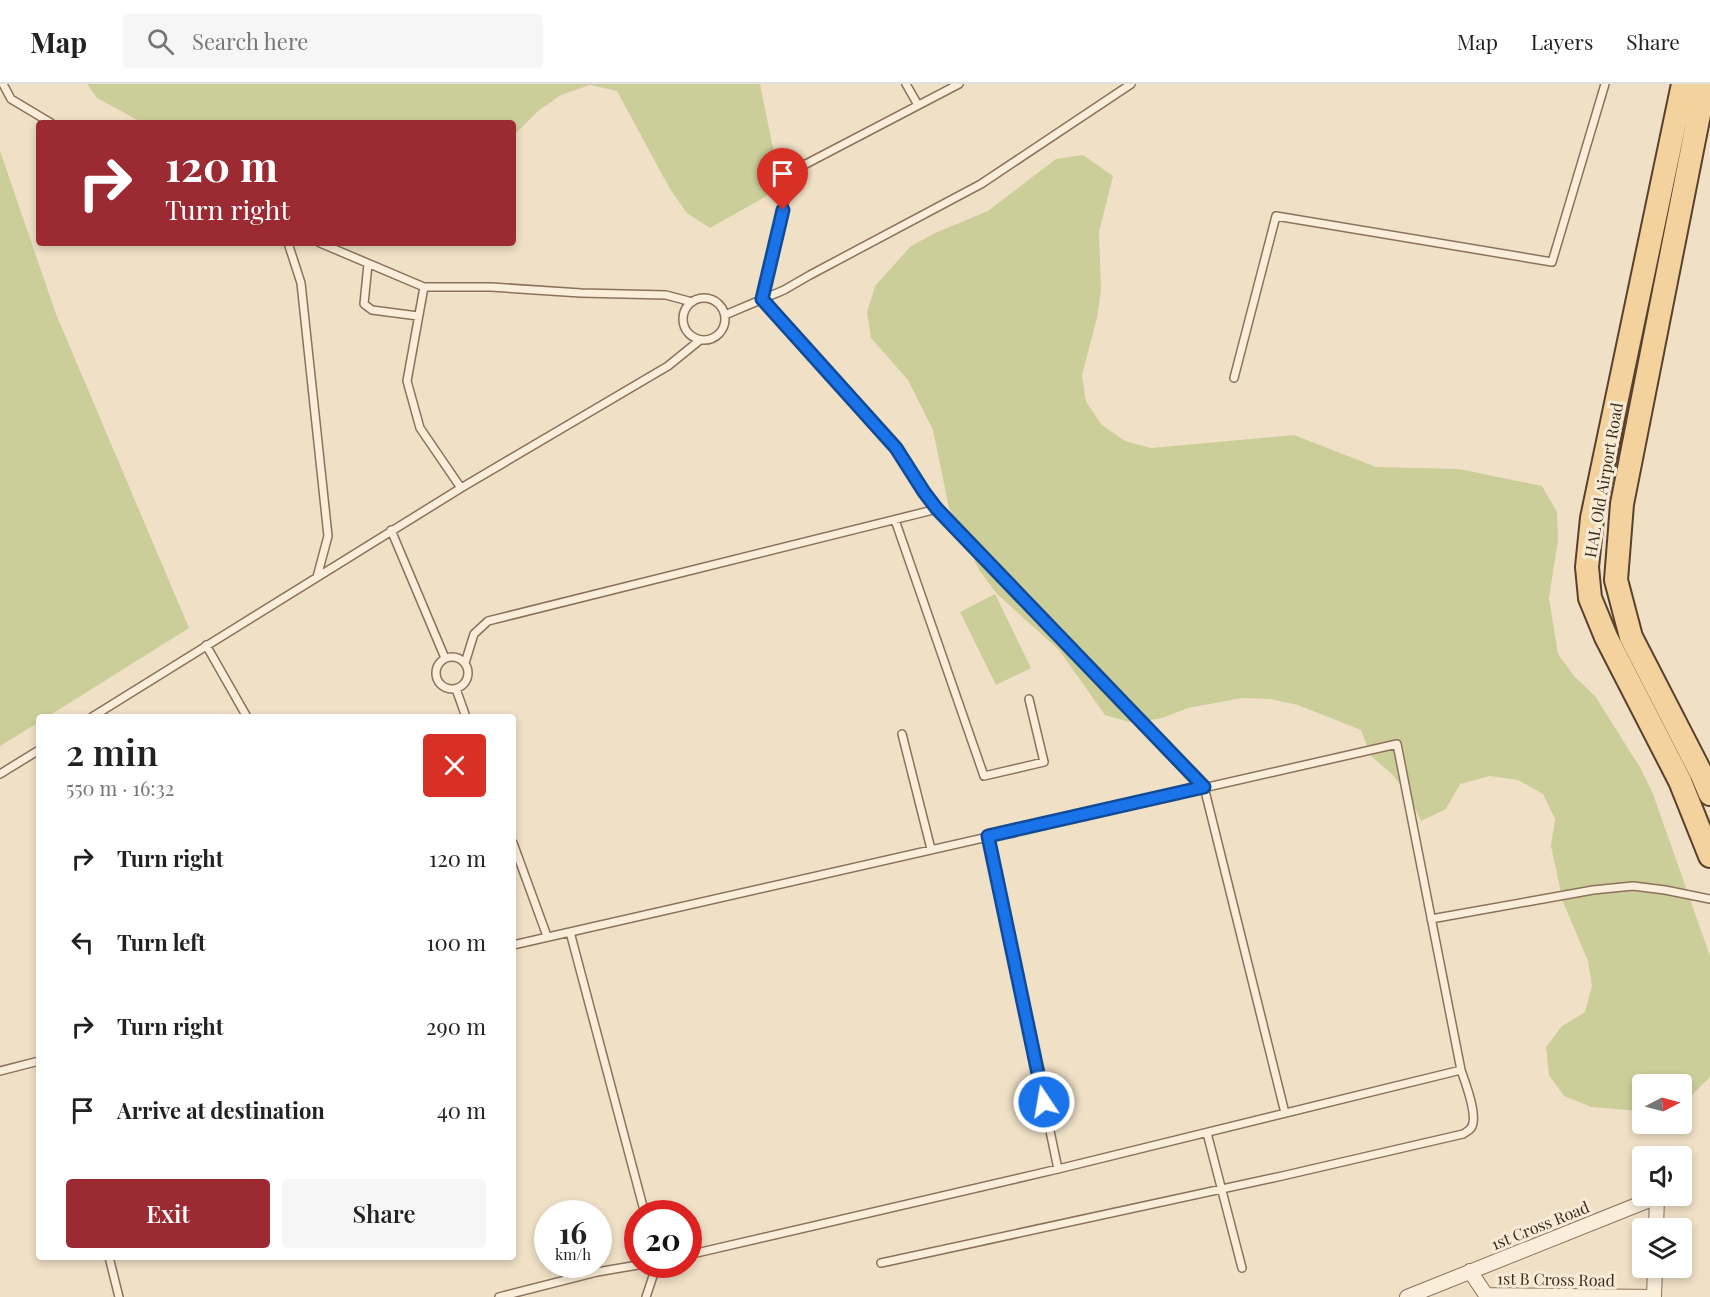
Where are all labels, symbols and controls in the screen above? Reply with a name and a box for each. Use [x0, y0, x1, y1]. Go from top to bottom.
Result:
search box [123, 14, 543, 68]
text: Map [30, 23, 87, 60]
icon: search [144, 25, 177, 58]
text: Search here [192, 26, 308, 56]
text: Map [1457, 27, 1498, 55]
text: Layers [1531, 27, 1593, 55]
text: Share [1626, 27, 1680, 55]
text: 120 m [165, 137, 278, 193]
icon: right [66, 144, 144, 222]
pin [757, 148, 808, 210]
icon: arrive [766, 157, 799, 190]
text: Turn right [165, 191, 290, 227]
street label: HAL Old Airport Road [1579, 401, 1627, 559]
text: 2 min [66, 727, 158, 775]
button: close [423, 734, 486, 797]
text: 550 m · 16:32 [66, 774, 174, 801]
icon: right [66, 842, 99, 875]
text: Turn right [117, 843, 223, 873]
text: 120 m [429, 843, 486, 873]
icon: left [66, 926, 99, 959]
text: Turn left [117, 927, 206, 957]
text: 100 m [426, 927, 486, 957]
icon: right [66, 1010, 99, 1043]
text: Turn right [117, 1011, 223, 1041]
text: 290 m [426, 1011, 486, 1041]
position arrow [1012, 1070, 1076, 1134]
north arrow [1632, 1074, 1692, 1134]
map controls [1632, 1074, 1692, 1278]
icon: arrive [66, 1094, 99, 1127]
text: Arrive at destination [117, 1095, 325, 1125]
text: 40 m [437, 1095, 486, 1125]
button: sound [1632, 1146, 1692, 1206]
button: Exit [66, 1179, 270, 1248]
button: Share [282, 1179, 486, 1248]
street label: 1st Cross Road [1488, 1196, 1592, 1254]
speed limit sign: 20 [624, 1200, 702, 1278]
text: 16 [559, 1212, 587, 1252]
button: layers [1632, 1218, 1692, 1278]
text: km/h [555, 1244, 591, 1264]
street label: 1st B Cross Road [1497, 1267, 1615, 1291]

